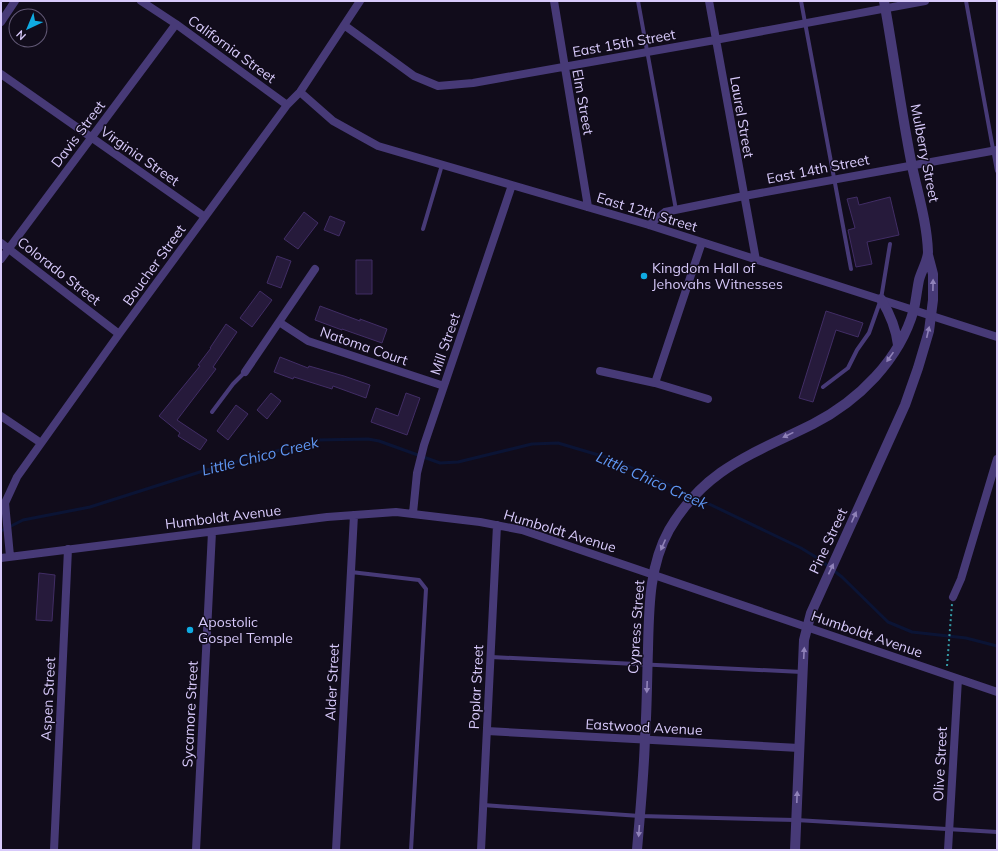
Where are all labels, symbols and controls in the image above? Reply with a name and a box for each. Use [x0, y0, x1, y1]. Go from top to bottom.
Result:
north arrow [8, 8, 48, 48]
street label: California Street [185, 11, 280, 87]
street label: East 15th Street [571, 25, 677, 61]
text: N [13, 27, 29, 43]
street label: Elm Street [568, 68, 598, 136]
street label: Laurel Street [726, 75, 758, 159]
street label: Davis Street [47, 97, 109, 171]
street label: Mulberry Street [907, 102, 943, 204]
street label: Virginia Street [97, 122, 183, 190]
street label: East 14th Street [765, 150, 871, 188]
street label: East 12th Street [595, 188, 700, 236]
street label: Boucher Street [119, 221, 189, 309]
street label: Colorado Street [14, 233, 104, 309]
place label: Kingdom Hall of Jehovahs Witnesses [652, 259, 783, 293]
marker: Kingdom Hall of Jehovahs Witnesses [639, 271, 649, 281]
one-way arrow [930, 278, 936, 291]
street label: Mill Street [426, 311, 464, 377]
street label: Natoma Court [318, 323, 410, 369]
one-way arrow [926, 325, 932, 338]
one-way arrow [886, 352, 894, 363]
water label: Little Chico Creek [200, 432, 322, 480]
one-way arrow [783, 432, 794, 438]
water label: Little Chico Creek [593, 447, 712, 514]
street label: Humboldt Avenue [164, 501, 282, 533]
street label: Humboldt Avenue [502, 505, 618, 557]
street label: Pine Street [805, 505, 851, 577]
one-way arrow [851, 511, 857, 523]
one-way arrow [659, 540, 665, 552]
one-way arrow [828, 563, 834, 574]
street label: Cypress Street [624, 579, 648, 674]
street label: Humboldt Avenue [809, 607, 925, 661]
place label: Apostolic Gospel Temple [198, 613, 293, 647]
marker: Apostolic Gospel Temple [185, 625, 195, 635]
street label: Alder Street [321, 643, 343, 721]
street label: Poplar Street [465, 644, 487, 730]
one-way arrow [800, 647, 807, 659]
street label: Aspen Street [37, 657, 59, 741]
street label: Sycamore Street [178, 660, 202, 768]
one-way arrow [644, 681, 650, 694]
street label: Eastwood Avenue [585, 715, 703, 739]
street label: Olive Street [929, 726, 951, 802]
one-way arrow [793, 791, 800, 803]
one-way arrow [635, 825, 642, 837]

